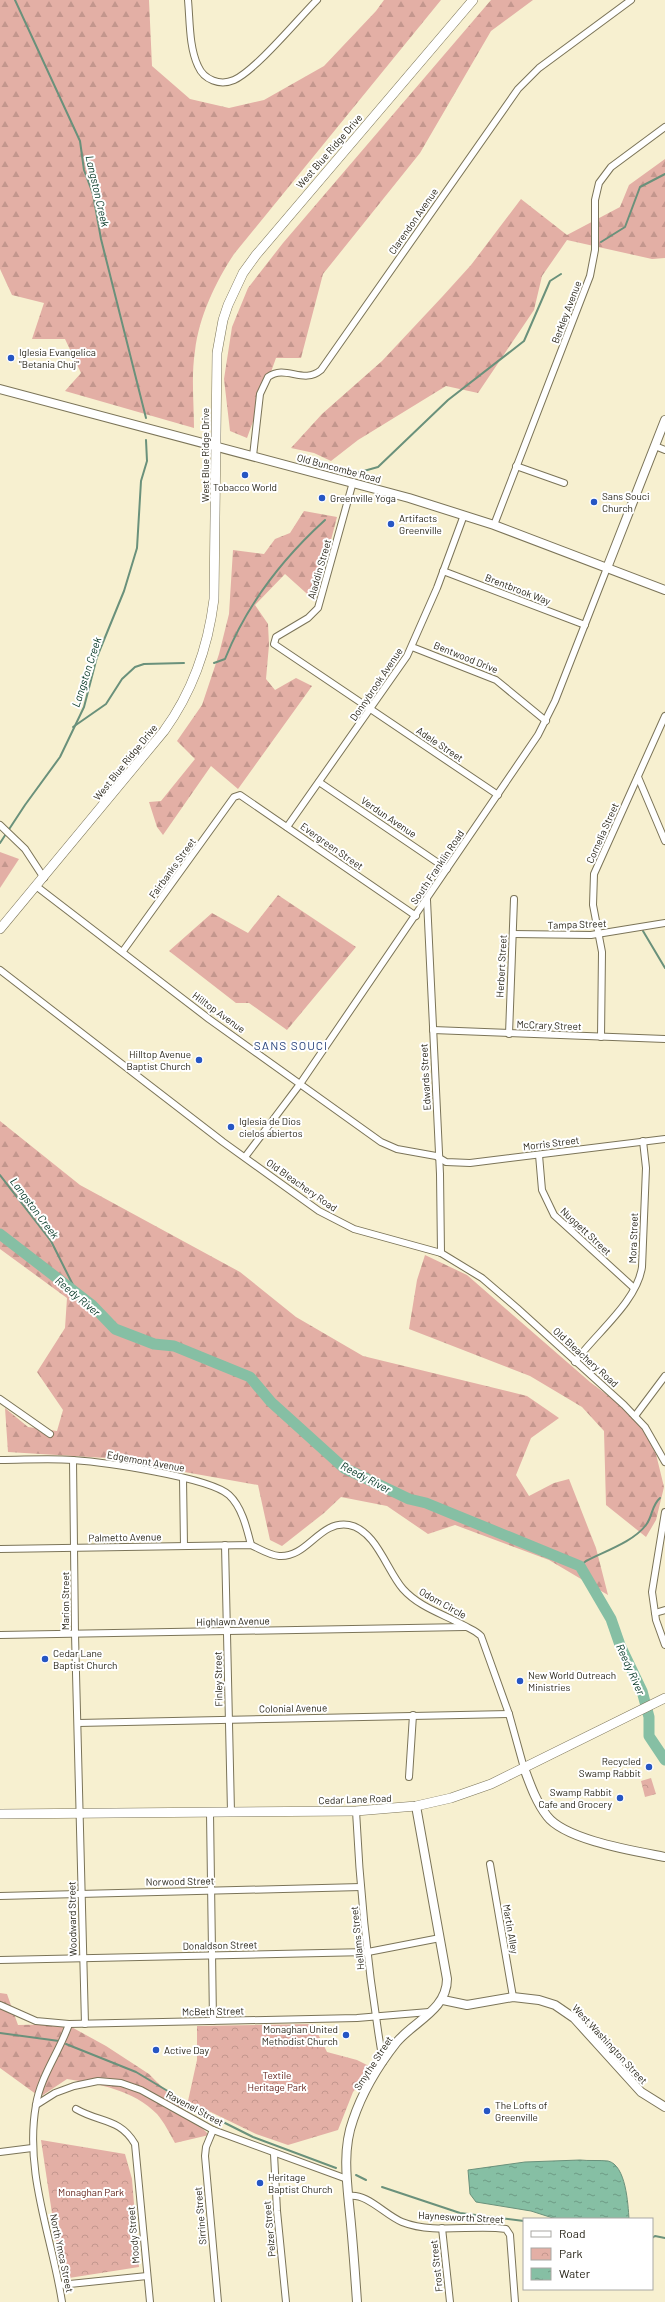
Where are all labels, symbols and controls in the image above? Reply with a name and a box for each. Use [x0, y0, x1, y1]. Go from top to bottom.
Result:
street label: West Blue Ridge Drive [294, 111, 364, 191]
water label: Langston Creek [83, 154, 113, 229]
street label: Clarendon Avenue [386, 186, 440, 256]
street label: Berkley Avenue [549, 279, 583, 345]
place label: Iglesia Evangelica "Betania Chuj" [19, 346, 96, 370]
marker: Iglesia Evangelica "Betania Chuj" [6, 353, 16, 363]
street label: West Blue Ridge Drive [199, 408, 211, 502]
street label: Old Buncombe Road [296, 451, 382, 485]
marker: Tobacco World [240, 470, 250, 480]
place label: Tobacco World [213, 481, 277, 493]
place label: Sans Souci Church [602, 490, 650, 514]
place label: Greenville Yoga [330, 492, 396, 504]
marker: Greenville Yoga [317, 493, 327, 503]
marker: Sans Souci Church [589, 497, 599, 507]
place label: Artifacts Greenville [399, 512, 442, 536]
marker: Artifacts Greenville [386, 519, 396, 529]
street label: Aladdin Street [305, 537, 333, 600]
street label: Brentbrook Way [484, 571, 553, 607]
water label: Langston Creek [69, 635, 104, 709]
street label: Bentwood Drive [432, 639, 500, 675]
street label: Donnybrook Avenue [347, 645, 405, 723]
street label: West Blue Ridge Drive [91, 722, 159, 802]
street label: Adele Street [414, 724, 466, 764]
street label: Verdun Avenue [359, 794, 419, 840]
street label: Cornelia Street [583, 801, 621, 865]
street label: Evergreen Street [298, 820, 366, 872]
street label: South Franklin Road [408, 828, 466, 906]
street label: Fairbanks Street [146, 835, 198, 901]
street label: Tampa Street [547, 917, 607, 931]
street label: Herbert Street [493, 934, 509, 998]
street label: Hilltop Avenue [190, 989, 248, 1035]
street label: McCrary Street [516, 1018, 582, 1032]
district label: SANS SOUCI [254, 1038, 328, 1052]
street label: Edwards Street [417, 1043, 433, 1111]
place label: Hilltop Avenue Baptist Church [127, 1048, 191, 1072]
marker: Hilltop Avenue Baptist Church [194, 1055, 204, 1065]
place label: Iglesia de Dios cielos abiertos [239, 1115, 303, 1139]
marker: Iglesia de Dios cielos abiertos [226, 1122, 236, 1132]
street label: Morris Street [522, 1134, 580, 1152]
street label: Old Bleachery Road [264, 1156, 340, 1214]
water label: Langston Creek [8, 1175, 63, 1242]
street label: Nuggett Street [558, 1205, 614, 1258]
street label: Mora Street [626, 1212, 640, 1264]
water label: Reedy River [53, 1274, 104, 1319]
street label: Old Bleachery Road [551, 1325, 621, 1389]
street label: Edgemont Avenue [106, 1448, 186, 1474]
water label: Reedy River [339, 1458, 394, 1496]
street label: Palmetto Avenue [88, 1530, 162, 1544]
street label: Marion Street [59, 1571, 71, 1630]
street label: Odom Circle [417, 1585, 469, 1621]
street label: Highlawn Avenue [196, 1614, 270, 1628]
water label: Reedy River [614, 1641, 648, 1698]
place label: Cedar Lane Baptist Church [53, 1647, 117, 1671]
street label: Finley Street [212, 1651, 224, 1707]
marker: Cedar Lane Baptist Church [40, 1654, 50, 1664]
place label: New World Outreach Ministries [528, 1669, 616, 1693]
marker: New World Outreach Ministries [515, 1676, 525, 1686]
street label: Colonial Avenue [259, 1701, 327, 1715]
place label: Recycled Swamp Rabbit [579, 1755, 641, 1779]
marker: Recycled Swamp Rabbit [644, 1762, 654, 1772]
place label: Swamp Rabbit Cafe and Grocery [538, 1786, 612, 1810]
street label: Cedar Lane Road [318, 1792, 392, 1806]
marker: Swamp Rabbit Cafe and Grocery [615, 1793, 625, 1803]
street label: Norwood Street [145, 1874, 215, 1888]
street label: Woodward Street [65, 1881, 79, 1957]
street label: Martin Alley [501, 1903, 521, 1955]
street label: Hellams Street [348, 1905, 366, 1970]
street label: Donaldson Street [182, 1938, 258, 1952]
street label: West Washington Street [570, 2002, 650, 2087]
street label: McBeth Street [182, 2004, 245, 2018]
place label: Monaghan United Methodist Church [262, 2023, 338, 2047]
marker: Monaghan United Methodist Church [341, 2030, 351, 2040]
street label: Smythe Street [351, 2033, 395, 2092]
place label: Active Day [164, 2044, 209, 2056]
marker: Active Day [151, 2045, 161, 2055]
park label: Textile Heritage Park [247, 2069, 307, 2093]
street label: Ravenel Street [164, 2088, 226, 2128]
place label: The Lofts of Greenville [495, 2099, 548, 2123]
marker: The Lofts of Greenville [482, 2106, 492, 2116]
place label: Heritage Baptist Church [268, 2171, 332, 2195]
marker: Heritage Baptist Church [255, 2178, 265, 2188]
park label: Monaghan Park [58, 2186, 124, 2198]
street label: Sirrine Street [191, 2186, 209, 2245]
street label: Pelzer Street [261, 2200, 277, 2257]
street label: Moody Street [124, 2206, 141, 2264]
street label: Haynesworth Street [418, 2209, 505, 2225]
street label: North Ymca Street [48, 2213, 76, 2294]
legend [523, 2218, 653, 2290]
text: Road [559, 2226, 586, 2240]
street label: Frost Street [427, 2239, 445, 2293]
text: Park [559, 2246, 583, 2260]
text: Water [559, 2266, 591, 2280]

